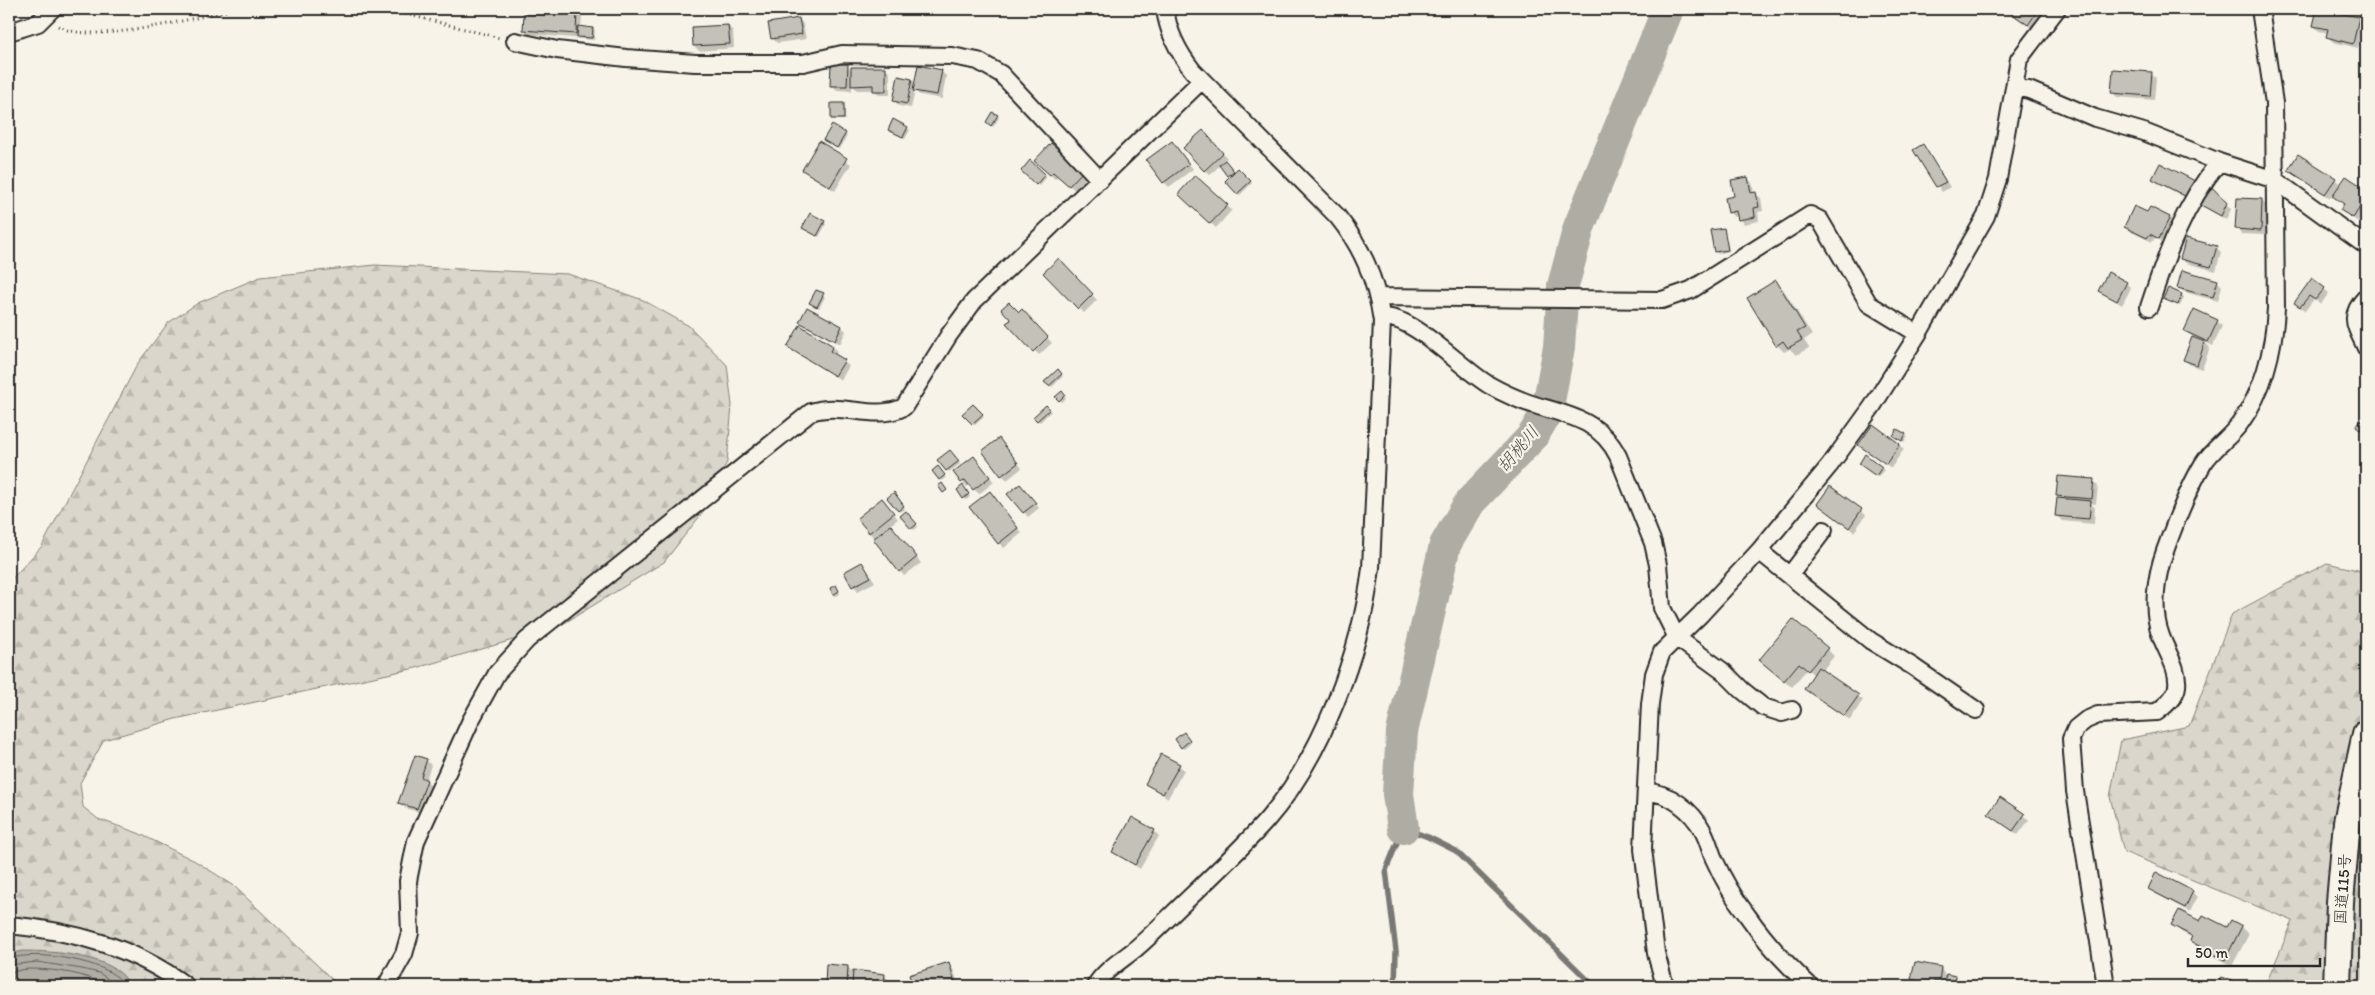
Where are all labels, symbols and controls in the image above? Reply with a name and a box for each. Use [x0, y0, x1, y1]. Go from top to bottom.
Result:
water label: 胡桃川 [1492, 421, 1544, 477]
street label: 国道115号 [2331, 853, 2354, 925]
scale bar [2188, 935, 2320, 967]
text: 50 m [2195, 944, 2228, 962]

